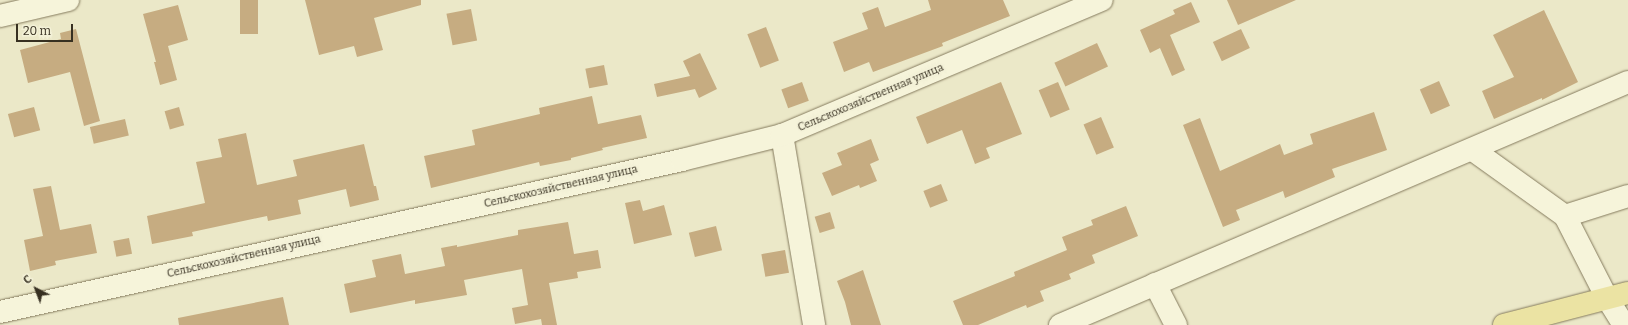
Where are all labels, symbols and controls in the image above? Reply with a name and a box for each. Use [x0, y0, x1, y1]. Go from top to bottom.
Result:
scale bar [18, 16, 75, 42]
text: 20 m [23, 24, 51, 38]
street label: Сельскохозяйственная улица [796, 61, 946, 135]
street label: Сельскохозяйственная улица [483, 163, 639, 211]
street label: Сельскохозяйственная улица [166, 233, 322, 281]
north arrow [16, 269, 56, 309]
text: С [21, 273, 35, 287]

